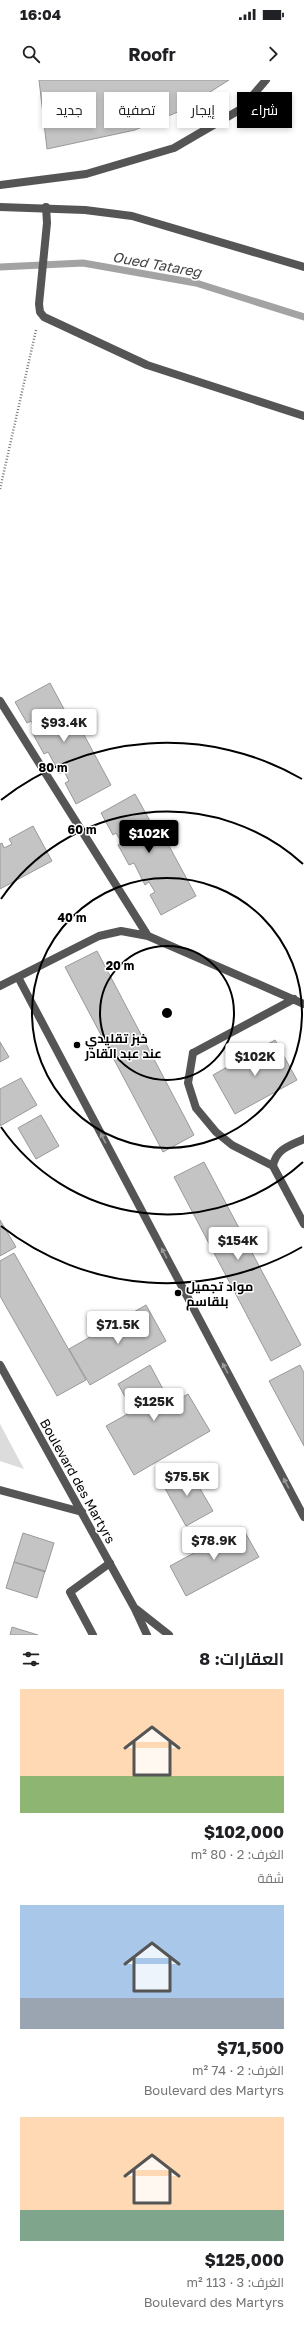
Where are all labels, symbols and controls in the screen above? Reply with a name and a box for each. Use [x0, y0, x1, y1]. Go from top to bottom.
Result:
text: 16:04 [20, 5, 61, 23]
icon: search [20, 43, 42, 65]
text: Roofr [128, 43, 176, 65]
icon: forward [262, 43, 284, 65]
chip: جديد [42, 92, 96, 128]
chip: تصفية [104, 92, 169, 128]
chip: إيجار [177, 92, 229, 128]
chip: شراء [237, 92, 292, 128]
water label: Oued Tatareg [111, 248, 204, 280]
pin: $93.4K [31, 709, 97, 743]
text: $93.4K [41, 714, 87, 730]
text: 80 m [39, 760, 67, 775]
pin: $102K [121, 820, 177, 854]
text: 60 m [68, 822, 96, 837]
text: $102K [128, 825, 170, 841]
text: 40 m [58, 910, 86, 925]
text: 20 m [106, 958, 134, 973]
centre of rings [160, 1006, 174, 1020]
place label: خبز تقليدي عند عبد القادر [84, 1030, 162, 1061]
marker: خبز تقليدي عند عبد القادر [72, 1040, 82, 1050]
pin: $102K [227, 1043, 283, 1077]
text: $102K [234, 1048, 276, 1064]
one-way arrow [100, 1132, 107, 1144]
pin: $154K [210, 1227, 266, 1261]
text: $154K [218, 1232, 258, 1248]
one-way arrow [161, 1247, 167, 1259]
place label: مواد تجميل بلقاسم [186, 1278, 253, 1311]
marker: مواد تجميل بلقاسم [173, 1288, 183, 1298]
pin: $71.5K [85, 1311, 151, 1345]
text: $71.5K [96, 1316, 140, 1332]
one-way arrow [222, 1362, 228, 1374]
pin: $125K [126, 1388, 182, 1422]
text: $125K [134, 1393, 174, 1409]
street label: Boulevard des Martyrs [37, 1416, 119, 1546]
pin: $75.5K [154, 1463, 220, 1497]
text: $75.5K [164, 1468, 210, 1484]
one-way arrow [282, 1477, 289, 1489]
pin: $78.9K [181, 1527, 247, 1561]
text: $78.9K [191, 1532, 237, 1548]
icon: filters [20, 1648, 42, 1670]
text: العقارات: 8 [199, 1648, 284, 1669]
icon: home [116, 1715, 188, 1787]
text: $102,000 [204, 1821, 284, 1842]
text: الغرف: 2 · 80 m² [191, 1846, 284, 1862]
text: شقة [257, 1870, 284, 1886]
icon: home [116, 1931, 188, 2003]
text: $71,500 [217, 2037, 284, 2058]
text: الغرف: 2 · 74 m² [192, 2062, 284, 2078]
text: Boulevard des Martyrs [144, 2082, 284, 2098]
icon: home [116, 2143, 188, 2215]
text: $125,000 [205, 2249, 284, 2270]
text: الغرف: 3 · 113 m² [187, 2274, 284, 2290]
text: Boulevard des Martyrs [144, 2294, 284, 2310]

